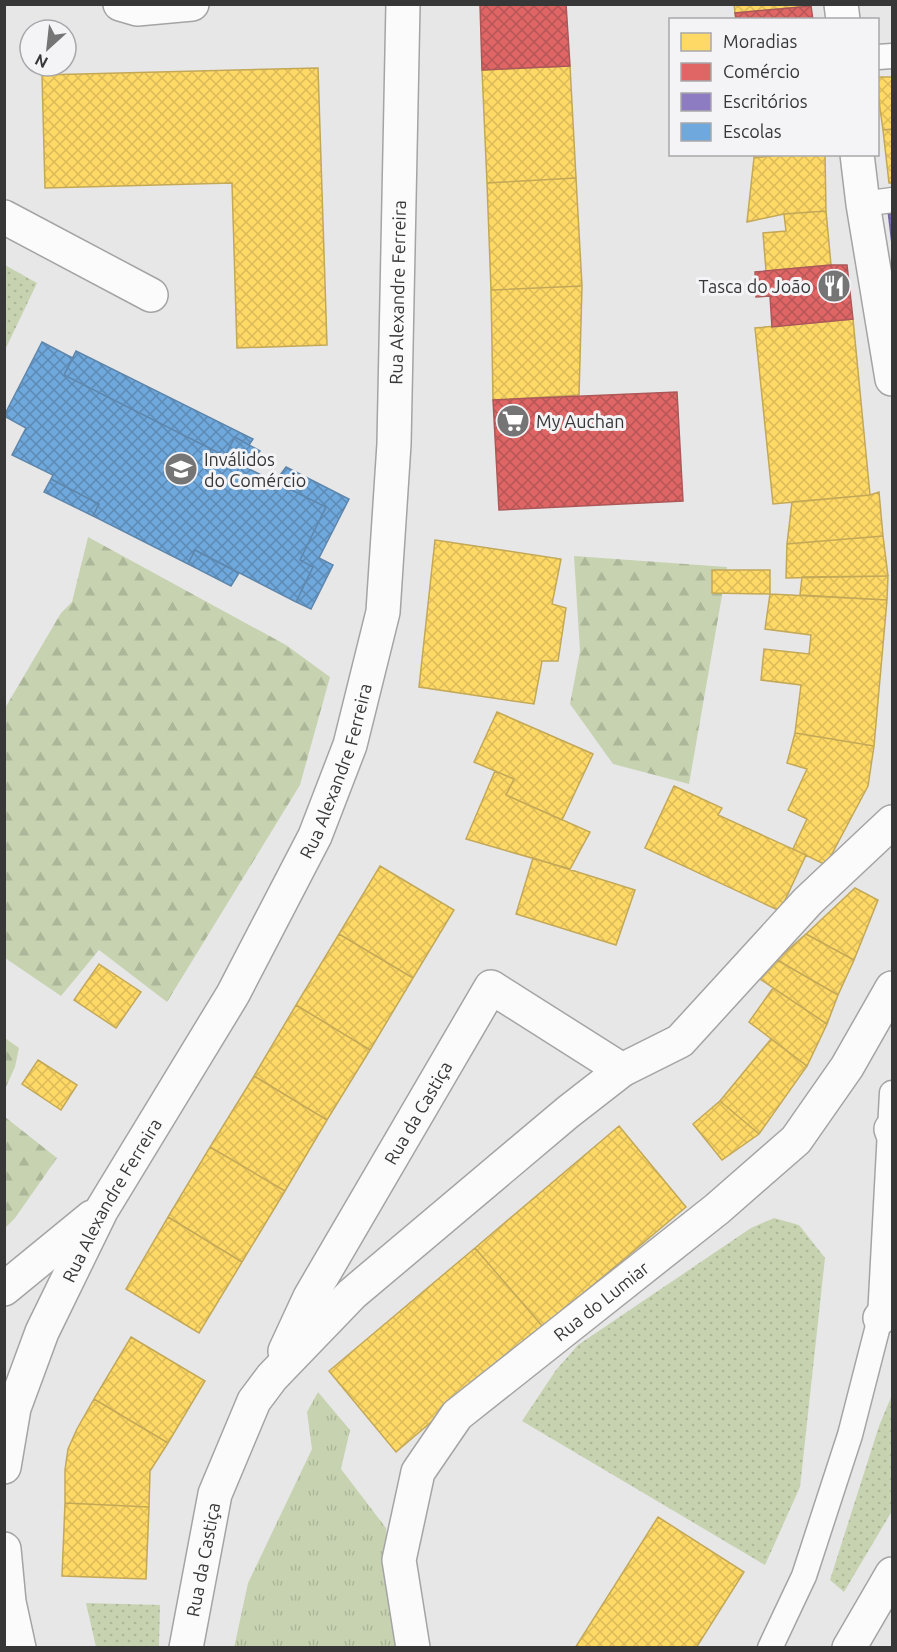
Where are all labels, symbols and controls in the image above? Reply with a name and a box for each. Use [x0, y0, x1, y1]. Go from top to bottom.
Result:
north arrow [18, 18, 78, 78]
legend [669, 18, 879, 156]
text: Moradias [723, 31, 797, 51]
text: N [32, 51, 51, 72]
text: Comércio [723, 61, 800, 81]
text: Escritórios [723, 91, 808, 111]
text: Escolas [723, 121, 782, 141]
street label: Rua Alexandre Ferreira [385, 200, 409, 385]
restaurant icon: Tasca do João [816, 268, 852, 304]
place label: Tasca do João [699, 276, 811, 296]
supermarket icon: My Auchan [495, 403, 531, 439]
place label: My Auchan [536, 411, 625, 431]
place label: Inválidos do Comércio [204, 449, 306, 490]
school or university icon: Inválidos do Comércio [163, 451, 199, 487]
street label: Rua Alexandre Ferreira [295, 681, 375, 862]
street label: Rua da Castiça [380, 1058, 456, 1168]
street label: Rua Alexandre Ferreira [58, 1114, 165, 1285]
street label: Rua do Lumiar [550, 1257, 653, 1345]
street label: Rua da Castiça [182, 1501, 223, 1618]

